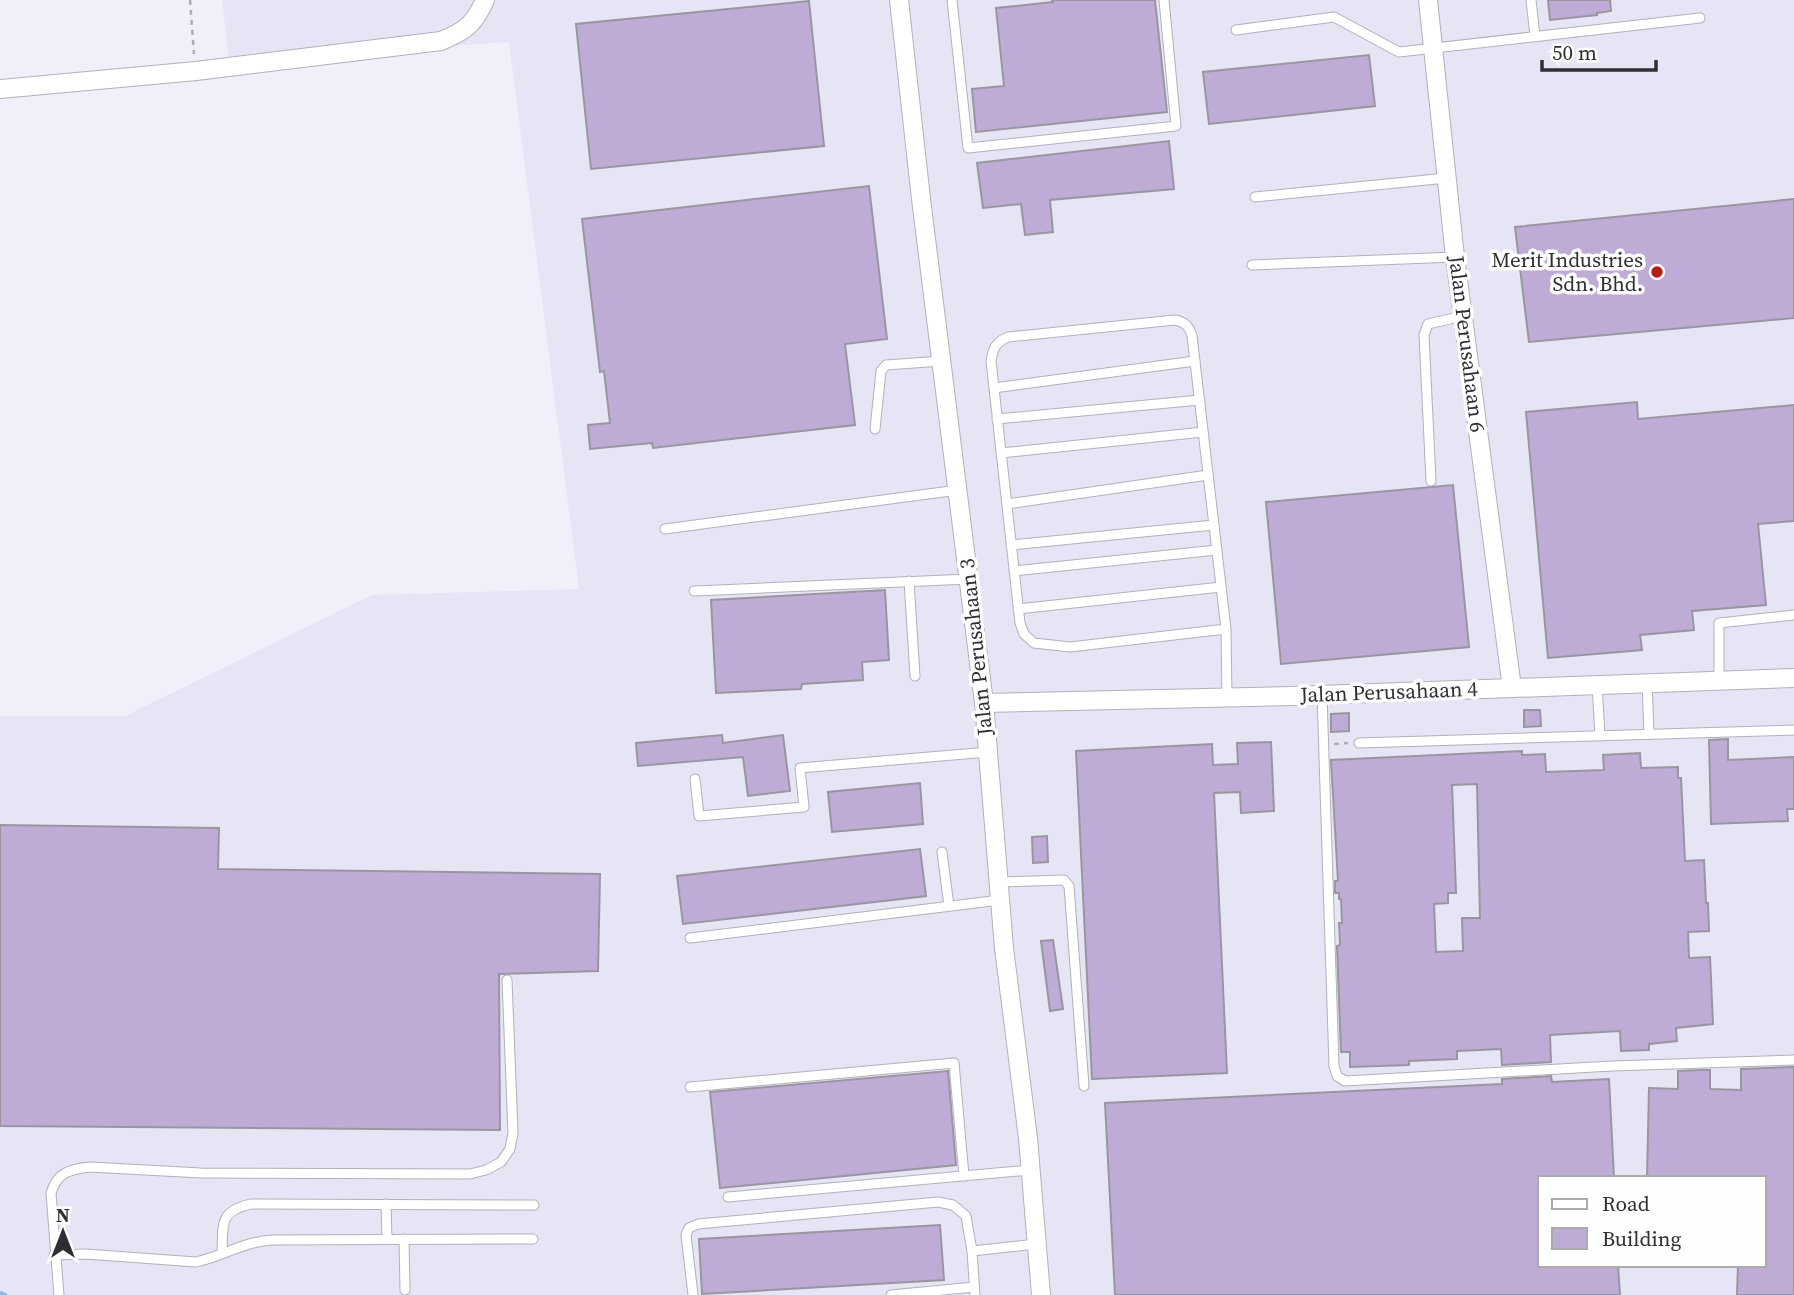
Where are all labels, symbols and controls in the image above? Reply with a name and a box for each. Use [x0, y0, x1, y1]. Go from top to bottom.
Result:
scale bar [1542, 28, 1656, 72]
text: 50 m [1552, 38, 1597, 67]
place label: Merit Industries Sdn. Bhd. [1492, 245, 1643, 298]
street label: Jalan Perusahaan 6 [1442, 253, 1493, 434]
marker: Merit Industries Sdn. Bhd. [1649, 264, 1665, 280]
street label: Jalan Perusahaan 3 [952, 557, 999, 738]
street label: Jalan Perusahaan 4 [1299, 674, 1479, 709]
legend [1538, 1176, 1766, 1267]
text: Road [1602, 1189, 1650, 1218]
north arrow [28, 1197, 98, 1267]
text: N [56, 1202, 70, 1228]
text: Building [1602, 1224, 1681, 1253]

